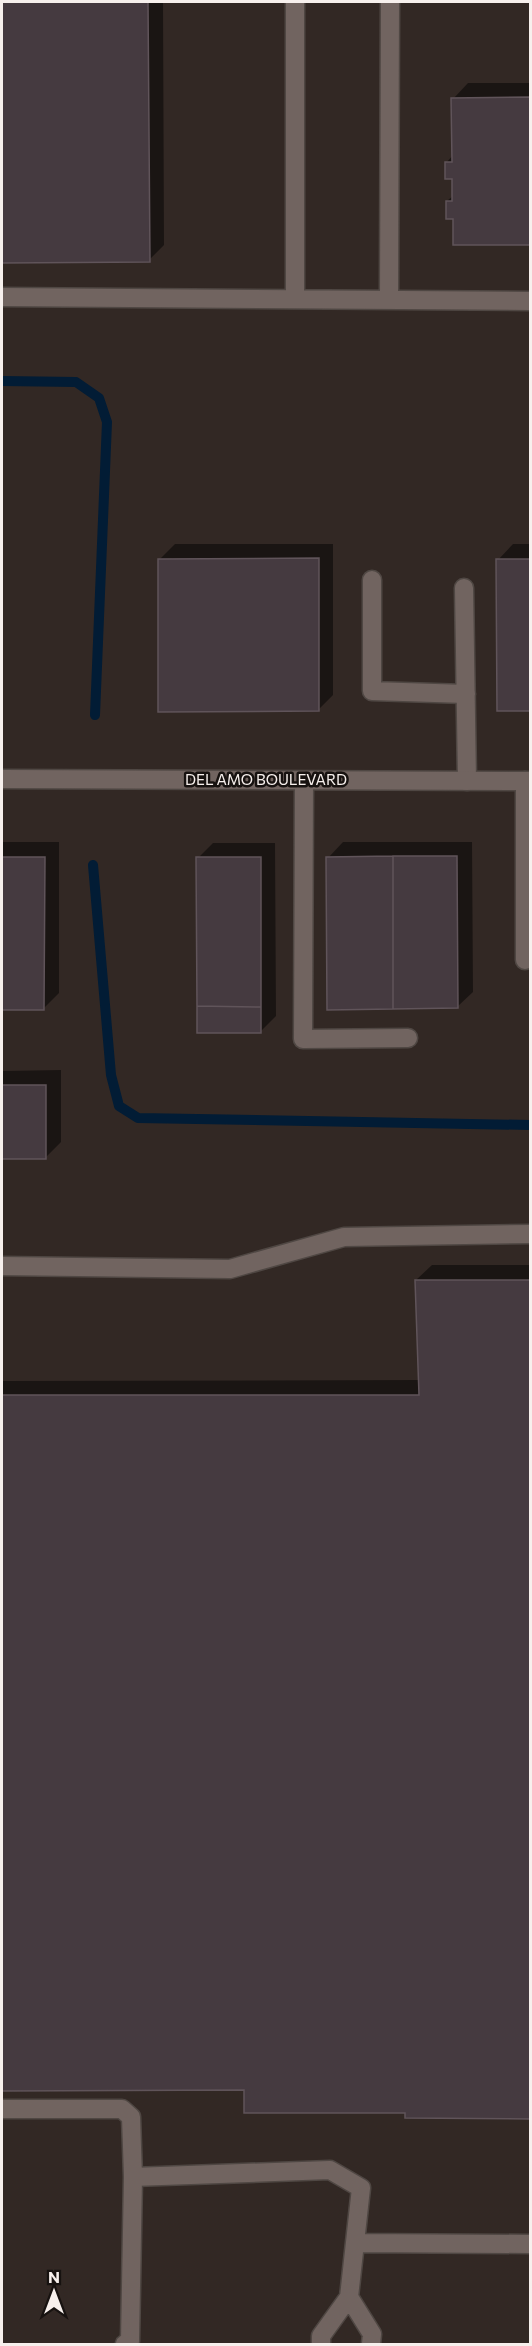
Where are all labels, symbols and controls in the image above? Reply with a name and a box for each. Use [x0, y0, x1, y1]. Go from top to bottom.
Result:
street label: DEL AMO BOULEVARD [185, 770, 347, 788]
north arrow [24, 2262, 84, 2322]
text: N [48, 2267, 60, 2286]

